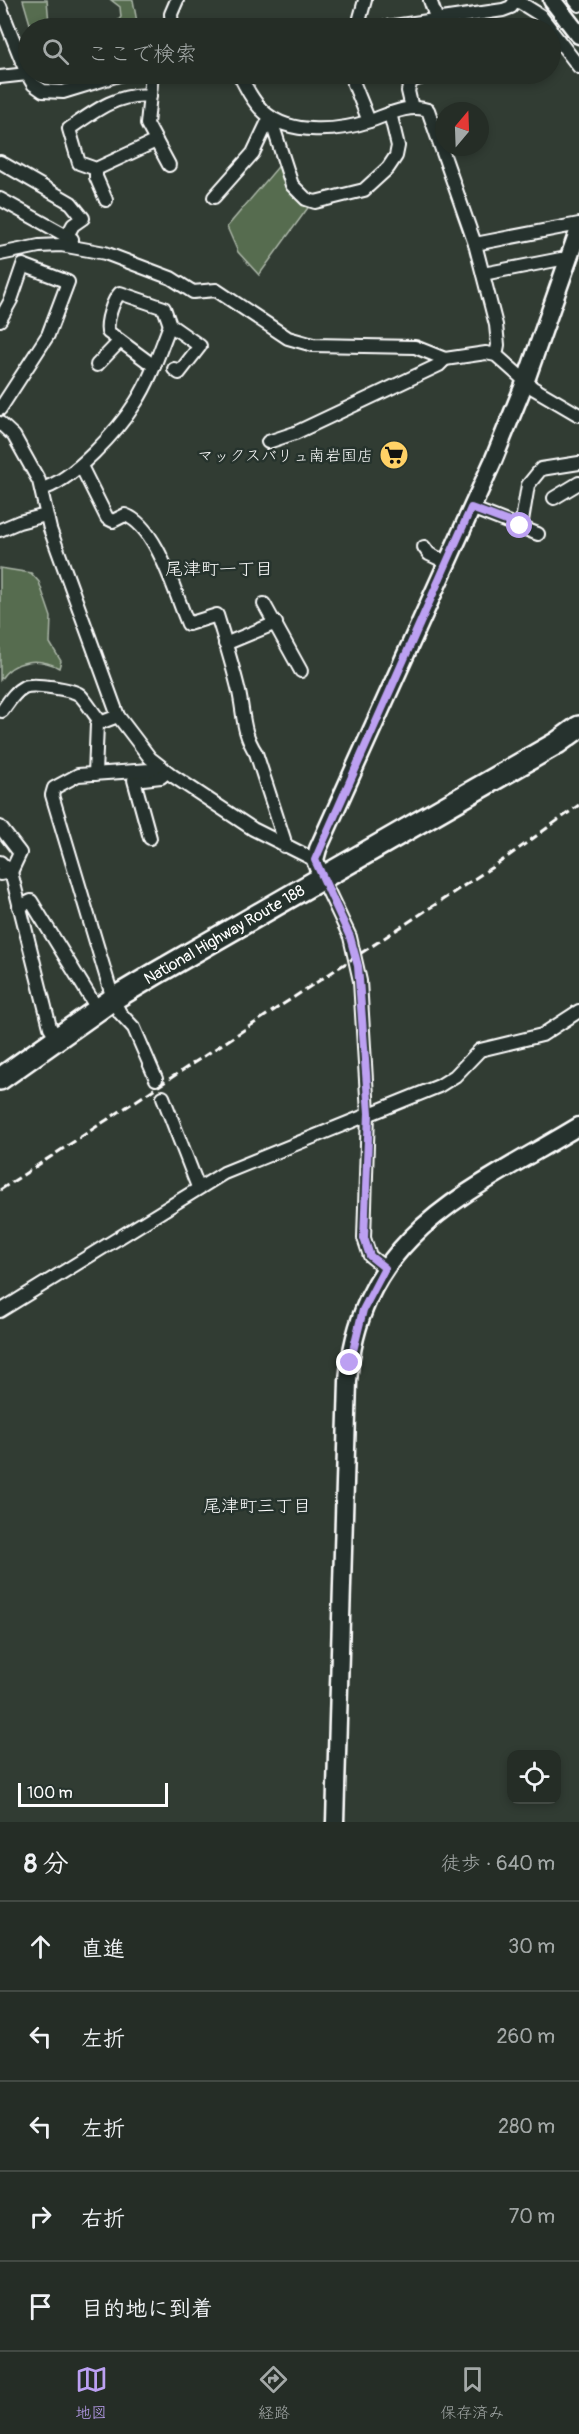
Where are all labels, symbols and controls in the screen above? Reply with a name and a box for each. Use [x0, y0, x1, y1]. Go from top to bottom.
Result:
search box [18, 18, 561, 84]
icon: search [39, 35, 72, 68]
text: ここで検索 [87, 40, 197, 68]
north arrow [435, 102, 489, 156]
supermarket icon: マックスバリュ南岩国店 [378, 439, 410, 471]
place label: マックスバリュ南岩国店 [197, 446, 373, 466]
route start [506, 512, 532, 538]
district label: 尾津町一丁目 [165, 558, 273, 581]
street label: National Highway Route 188 [140, 881, 309, 989]
route end [336, 1349, 362, 1375]
district label: 尾津町三丁目 [203, 1495, 311, 1518]
map controls [507, 1750, 561, 1804]
button: locate [507, 1750, 561, 1804]
scale bar [18, 1780, 168, 1808]
text: 100 m [27, 1783, 73, 1803]
text: 8 分 [24, 1848, 69, 1880]
text: 徒歩 · 640 m [441, 1851, 555, 1876]
icon: ahead [24, 1930, 57, 1963]
text: 30 m [508, 1934, 555, 1959]
text: 直進 [81, 1935, 125, 1963]
icon: left [24, 2020, 57, 2053]
text: 260 m [496, 2024, 555, 2049]
text: 左折 [81, 2025, 125, 2053]
icon: left [24, 2110, 57, 2143]
text: 280 m [498, 2114, 555, 2139]
text: 左折 [81, 2115, 125, 2143]
icon: right [24, 2200, 57, 2233]
text: 70 m [509, 2204, 555, 2229]
text: 右折 [81, 2205, 125, 2233]
icon: arrive [24, 2290, 57, 2323]
text: 目的地に到着 [81, 2295, 213, 2323]
tab: 地図 [75, 2363, 108, 2423]
tab: 経路 [257, 2363, 290, 2423]
tab: 保存済み [440, 2363, 504, 2423]

